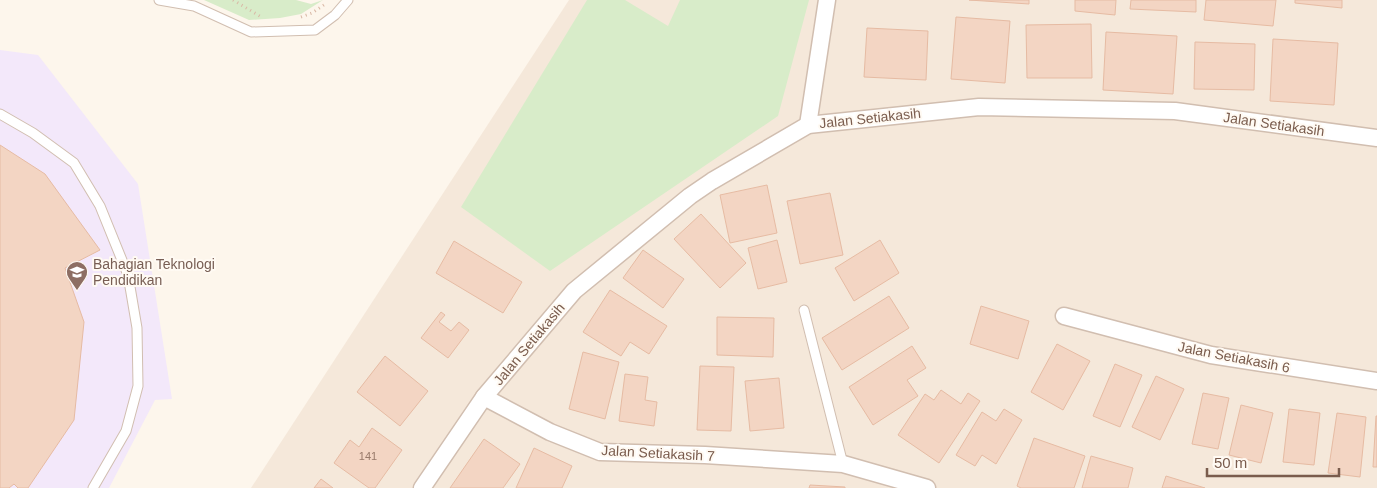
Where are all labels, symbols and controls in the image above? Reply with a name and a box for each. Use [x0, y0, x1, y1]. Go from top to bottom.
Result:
street label: Jalan Setiakasih [818, 105, 922, 131]
street label: Jalan Setiakasih [1222, 109, 1326, 139]
place label: Bahagian Teknologi Pendidikan [93, 256, 215, 288]
school or university icon: Bahagian Teknologi Pendidikan [65, 260, 89, 291]
street label: Jalan Setiakasih [490, 300, 568, 388]
street label: Jalan Setiakasih 6 [1177, 338, 1291, 376]
street label: Jalan Setiakasih 7 [601, 442, 715, 464]
scale bar [1207, 446, 1340, 478]
house number: 141 [359, 450, 377, 462]
text: 50 m [1214, 454, 1247, 471]

